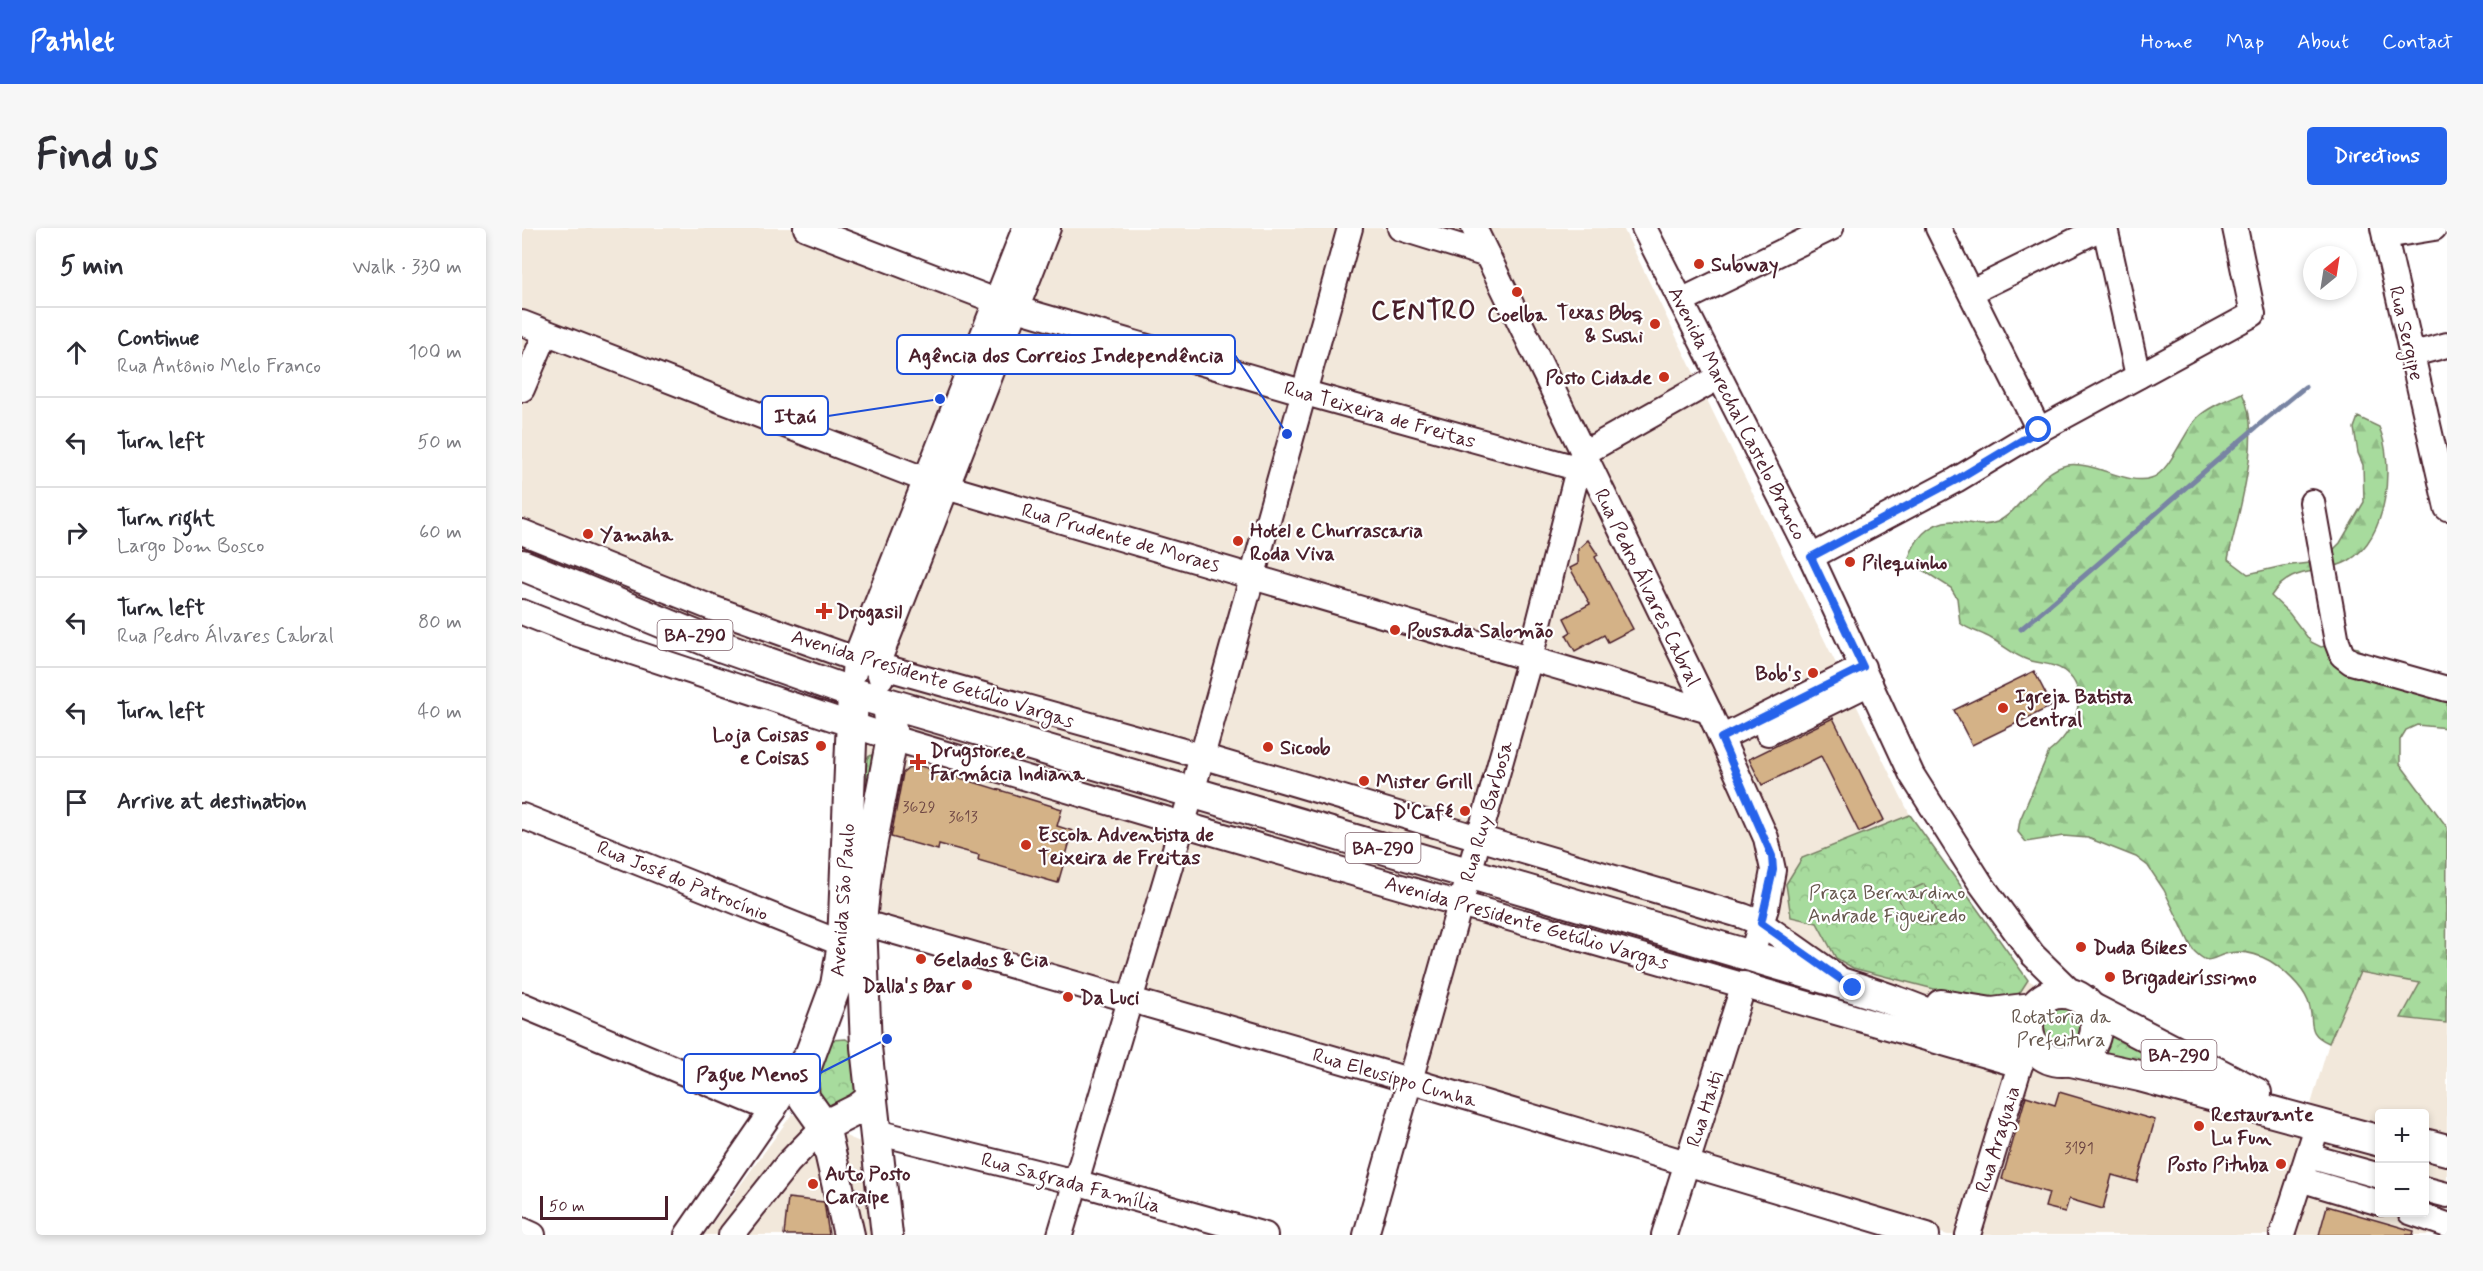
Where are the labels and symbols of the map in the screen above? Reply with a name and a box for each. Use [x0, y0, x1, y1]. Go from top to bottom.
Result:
north arrow [2303, 246, 2357, 300]
place label: Subway [1711, 252, 1778, 279]
marker: Subway [1692, 257, 1706, 271]
street label: Avenida Marechal Castelo Branco [1661, 282, 1812, 545]
street label: Rua Sergipe [2381, 283, 2430, 383]
marker: Coelba [1510, 285, 1524, 299]
district label: CENTRO [1371, 295, 1477, 329]
place label: Texas Bbq & Sushi [1557, 300, 1643, 350]
place label: Coelba [1487, 302, 1548, 329]
marker: Texas Bbq & Sushi [1648, 317, 1662, 331]
callout: Agência dos Correios Independência [897, 335, 1235, 374]
text: Agência dos Correios Independência [908, 342, 1224, 370]
place label: Posto Cidade [1546, 365, 1652, 392]
marker: Posto Cidade [1657, 370, 1671, 384]
street label: Rua Teixeira de Freitas [1281, 375, 1479, 456]
callout: Itaú [762, 396, 828, 435]
text: Itaú [774, 403, 817, 431]
route start [2025, 416, 2051, 442]
street label: Rua Pedro Álvares Cabral [1587, 484, 1706, 691]
street label: Rua Prudente de Moraes [1018, 497, 1223, 580]
place label: Hotel e Churrascaria Roda Viva [1250, 518, 1423, 568]
place label: Yamaha [600, 522, 674, 549]
marker: Yamaha [581, 527, 595, 541]
marker: Hotel e Churrascaria Roda Viva [1231, 534, 1245, 548]
place label: Pilequinho [1862, 550, 1948, 577]
marker: Pilequinho [1843, 555, 1857, 569]
place label: Drogasil [836, 599, 902, 626]
marker: Drogasil [817, 604, 831, 618]
place label: Pousada Salomão [1407, 618, 1554, 645]
road number: BA-290 [658, 620, 732, 650]
marker: Pousada Salomão [1388, 623, 1402, 637]
street label: Avenida Presidente Getúlio Vargas [788, 624, 1077, 736]
place label: Bob's [1755, 661, 1801, 688]
marker: Bob's [1806, 666, 1820, 680]
place label: Igreja Batista Central [2015, 684, 2133, 734]
marker: Igreja Batista Central [1996, 701, 2010, 715]
place label: Loja Coisas e Coisas [713, 722, 809, 772]
place label: Sicoob [1280, 735, 1331, 762]
street label: Rua Ruy Barbosa [1454, 737, 1521, 885]
place label: Drugstore e Farmácia Indiana [930, 738, 1086, 788]
marker: Loja Coisas e Coisas [814, 739, 828, 753]
marker: Sicoob [1261, 740, 1275, 754]
marker: Drugstore e Farmácia Indiana [911, 755, 925, 769]
place label: Mister Grill [1376, 769, 1473, 796]
marker: Mister Grill [1357, 774, 1371, 788]
house number: 3629 [902, 797, 936, 818]
place label: D'Café [1393, 799, 1453, 826]
marker: D'Café [1458, 804, 1472, 818]
house number: 3613 [948, 807, 978, 828]
street label: Avenida São Paulo [825, 822, 862, 978]
place label: Escola Adventista de Teixeira de Freitas [1038, 822, 1214, 872]
road number: BA-290 [1346, 833, 1420, 863]
street label: Rua José do Patrocínio [593, 835, 772, 928]
marker: Escola Adventista de Teixeira de Freitas [1019, 838, 1033, 852]
street label: Avenida Presidente Getúlio Vargas [1381, 870, 1672, 978]
park label: Praça Bernardino Andrade Figueiredo [1808, 880, 1966, 931]
place label: Duda Bikes [2093, 935, 2187, 962]
marker: Duda Bikes [2074, 940, 2088, 954]
place label: Gelados & Cia [933, 947, 1049, 974]
marker: Gelados & Cia [914, 952, 928, 966]
place label: Brigadeiríssimo [2122, 965, 2257, 994]
marker: Brigadeiríssimo [2103, 970, 2117, 984]
place label: Dalla's Bar [862, 973, 956, 1000]
route end [1839, 974, 1865, 1000]
marker: Dalla's Bar [960, 978, 974, 992]
place label: Da Luci [1080, 985, 1140, 1012]
marker: Da Luci [1061, 990, 1075, 1004]
park label: Rotatoria da Prefeitura [2011, 1004, 2112, 1054]
road number: BA-290 [2142, 1040, 2216, 1070]
street label: Rua Eleusippo Cunha [1309, 1042, 1481, 1115]
callout: Pague Menos [684, 1054, 820, 1093]
text: Pague Menos [696, 1061, 809, 1091]
street label: Rua Haiti [1681, 1068, 1730, 1151]
street label: Rua Araguaia [1969, 1083, 2029, 1197]
place label: Restaurante Lu Fun [2211, 1102, 2314, 1152]
marker: Restaurante Lu Fun [2192, 1119, 2206, 1133]
house number: 3191 [2064, 1138, 2094, 1159]
street label: Rua Sagrada Família [977, 1147, 1163, 1222]
place label: Posto Pituba [2167, 1152, 2269, 1179]
marker: Posto Pituba [2274, 1157, 2288, 1171]
place label: Auto Posto Caraipe [825, 1161, 911, 1211]
marker: Auto Posto Caraipe [806, 1177, 820, 1191]
scale bar [540, 1193, 668, 1220]

